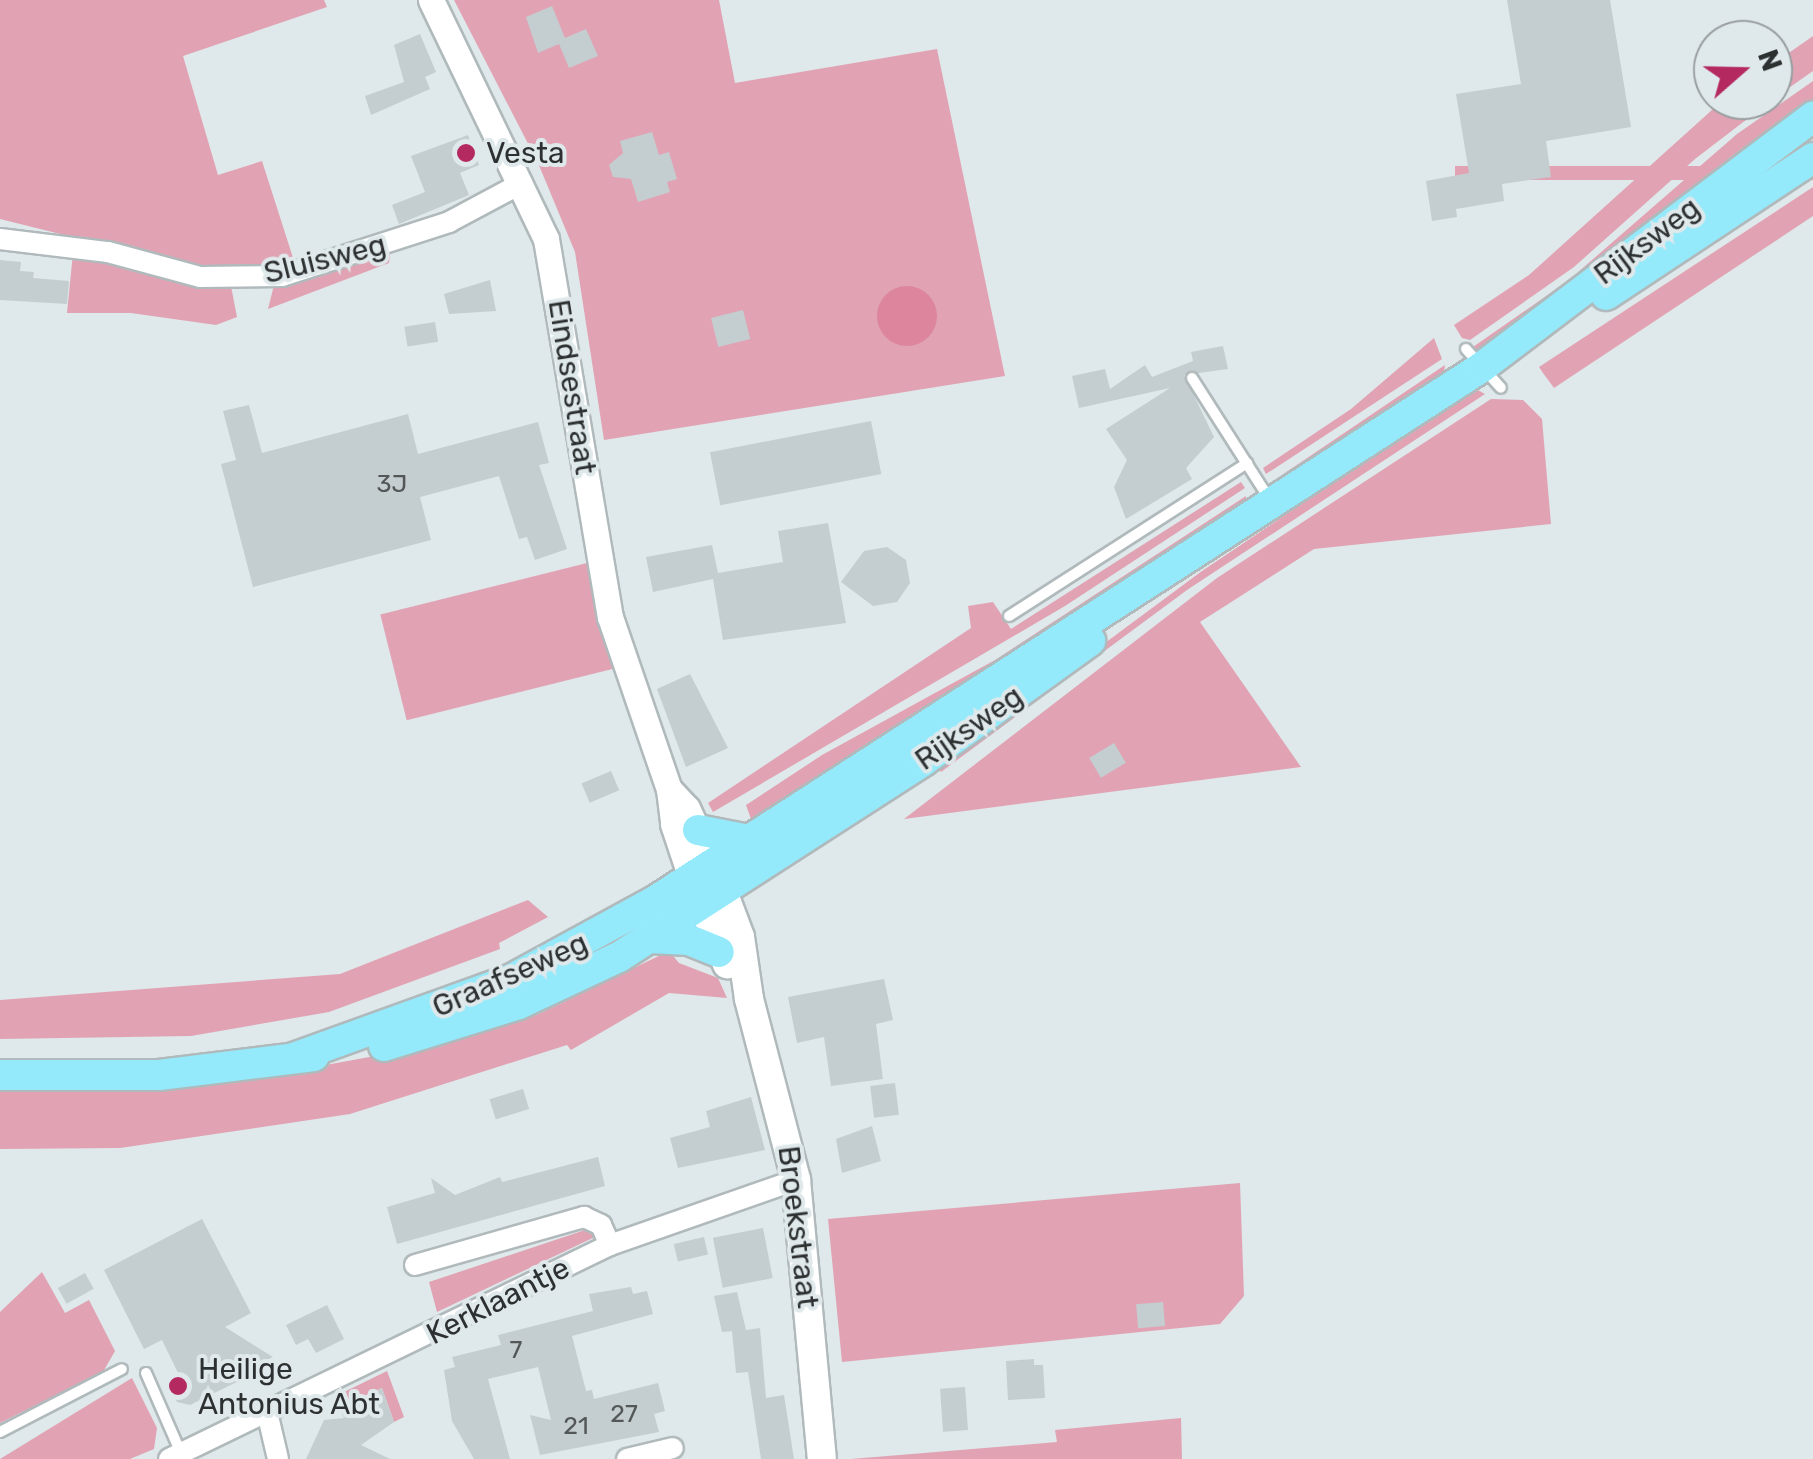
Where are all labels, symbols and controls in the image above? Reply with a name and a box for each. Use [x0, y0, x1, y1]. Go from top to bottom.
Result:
north arrow [1693, 20, 1793, 120]
text: N [1751, 45, 1789, 75]
place label: Vesta [486, 135, 564, 171]
marker: Vesta [455, 142, 477, 164]
street label: Rijksweg [1587, 190, 1707, 292]
street label: Sluisweg [260, 226, 390, 292]
street label: Eindsestraat [540, 297, 604, 477]
house number: 3J [377, 469, 407, 499]
street label: Rijksweg [908, 678, 1030, 778]
street label: Graafseweg [427, 925, 593, 1025]
street label: Broekstraat [770, 1144, 826, 1310]
street label: Kerklaantje [421, 1250, 575, 1352]
house number: 7 [510, 1335, 522, 1365]
place label: Heilige Antonius Abt [198, 1351, 381, 1422]
marker: Heilige Antonius Abt [167, 1375, 189, 1397]
house number: 27 [610, 1399, 638, 1429]
house number: 21 [563, 1411, 589, 1441]

